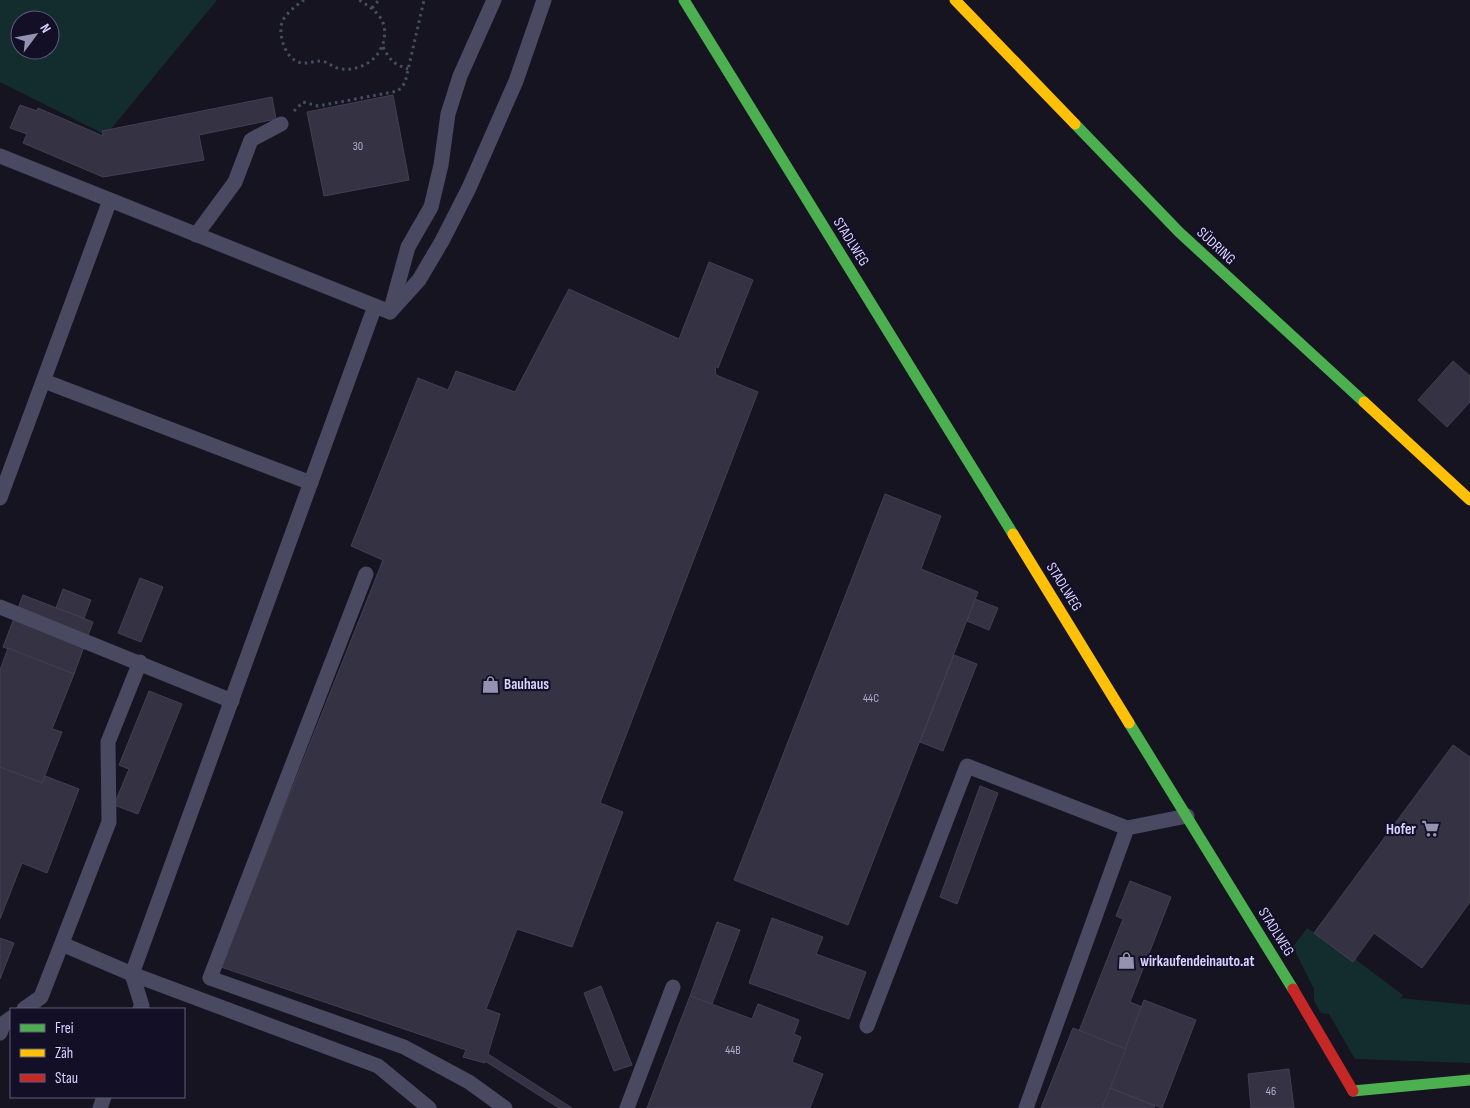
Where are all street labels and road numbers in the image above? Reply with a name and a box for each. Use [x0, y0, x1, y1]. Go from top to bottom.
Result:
street label: STADLWEG [829, 214, 873, 270]
street label: SÜDRING [1193, 223, 1239, 269]
street label: STADLWEG [1042, 559, 1086, 615]
street label: STADLWEG [1254, 904, 1298, 960]

